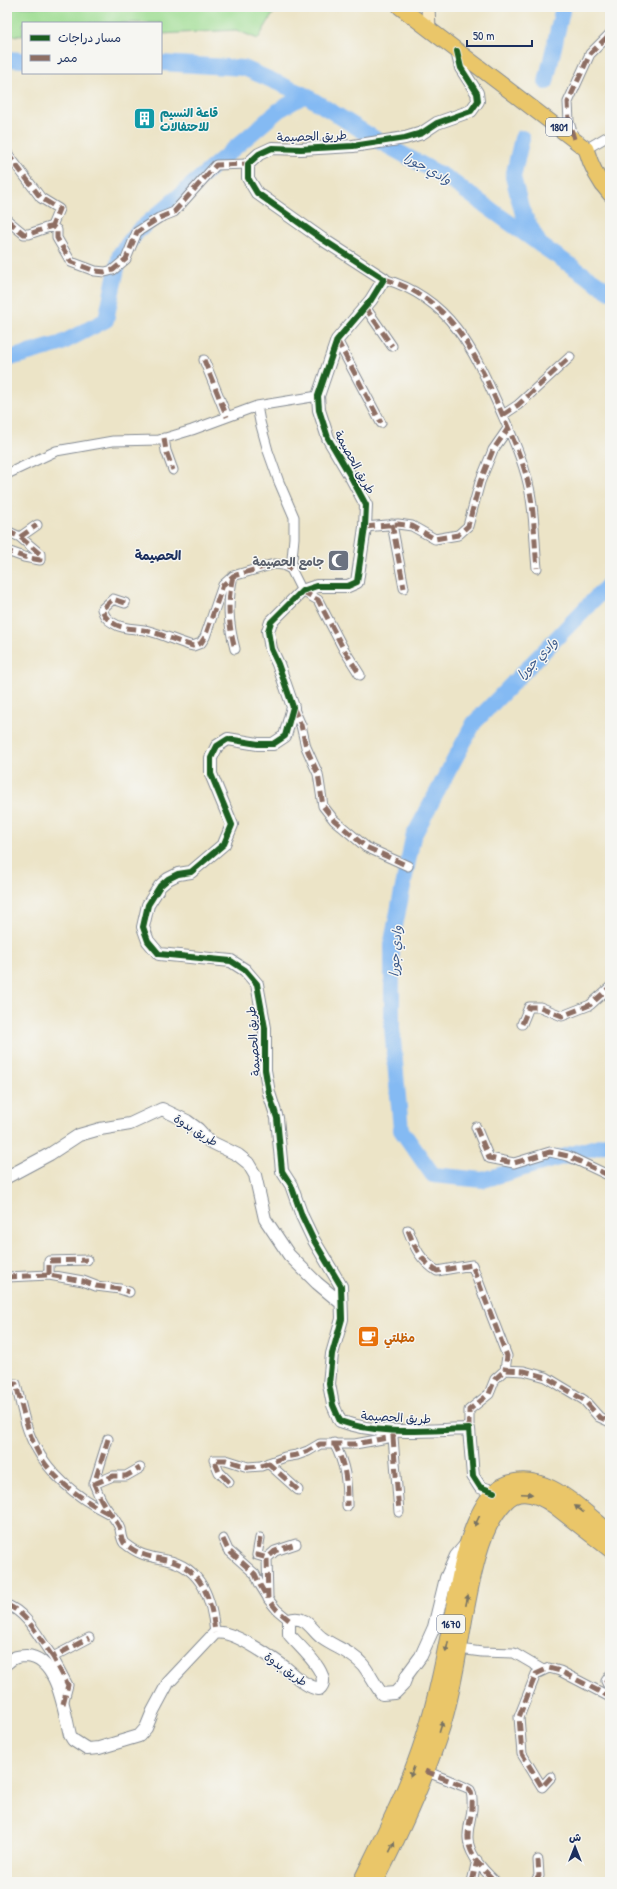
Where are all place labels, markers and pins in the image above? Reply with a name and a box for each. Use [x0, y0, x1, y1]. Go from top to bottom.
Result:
place label: قاعة النسيم للاحتفالات [160, 104, 218, 135]
building icon: قاعة النسيم للاحتفالات [132, 106, 158, 132]
mosque icon: جامع الحصيمة [326, 548, 352, 574]
place label: جامع الحصيمة [253, 553, 324, 571]
cafe icon: مظلتي [355, 1324, 381, 1350]
place label: مظلتي [384, 1329, 415, 1349]

